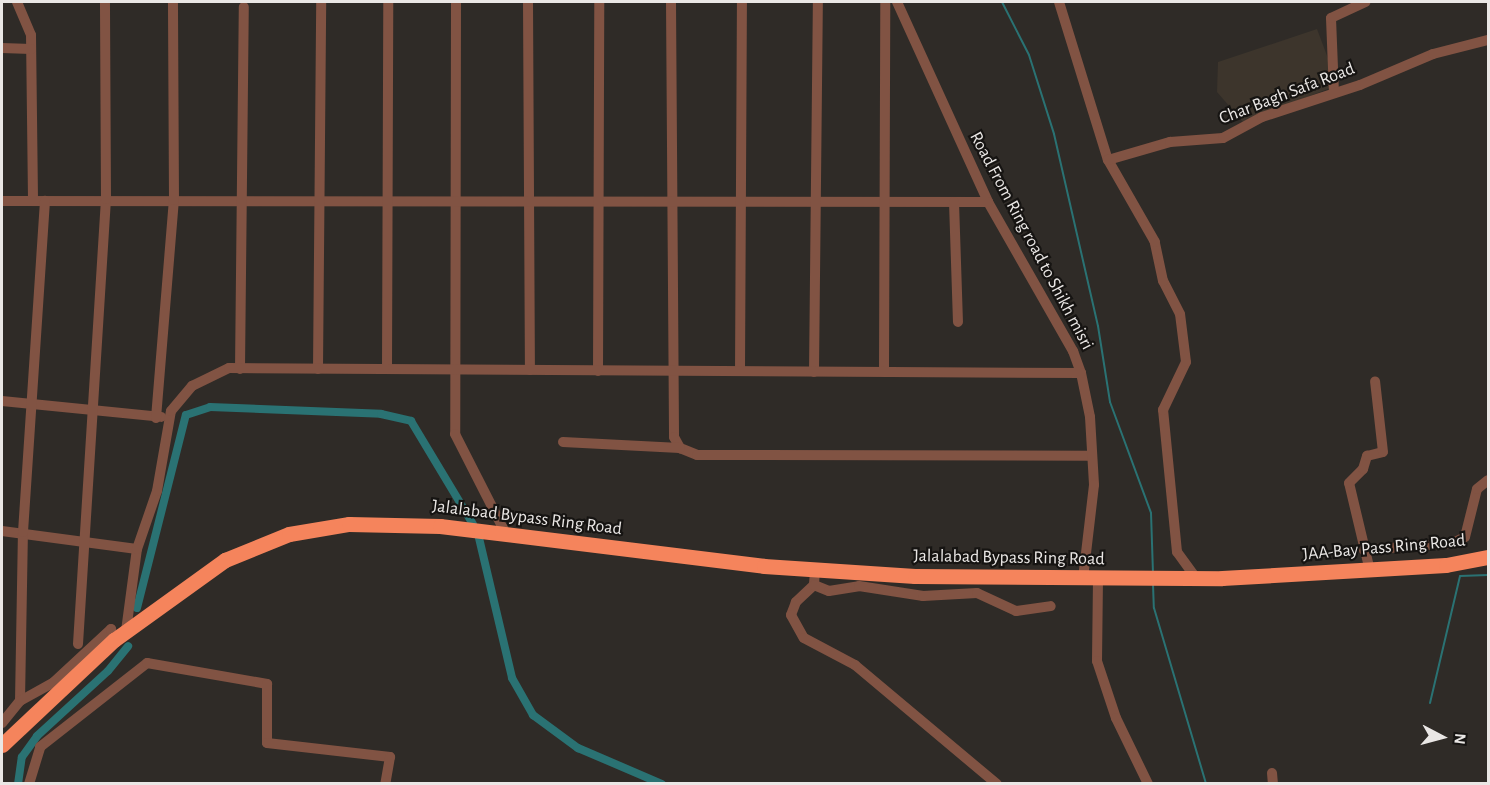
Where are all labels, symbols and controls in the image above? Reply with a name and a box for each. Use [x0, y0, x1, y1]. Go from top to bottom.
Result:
street label: Char Bagh Safa Road [1216, 58, 1358, 130]
street label: Road From Ring road to Shikh misri [964, 128, 1098, 354]
street label: Jalalabad Bypass Ring Road [431, 496, 623, 540]
street label: JAA-Bay Pass Ring Road [1302, 530, 1466, 566]
street label: Jalalabad Bypass Ring Road [913, 546, 1105, 570]
north arrow [1412, 707, 1472, 767]
text: N [1451, 733, 1468, 745]

